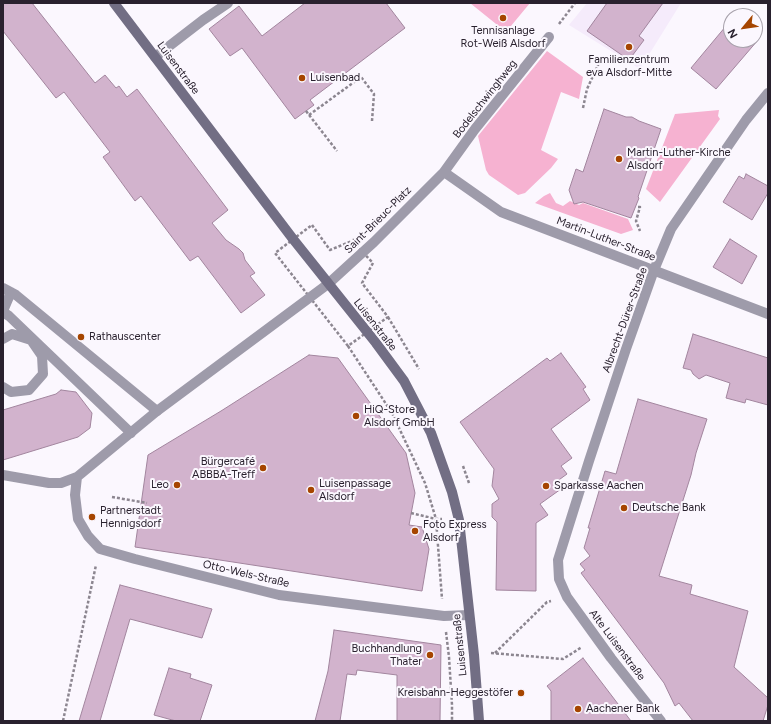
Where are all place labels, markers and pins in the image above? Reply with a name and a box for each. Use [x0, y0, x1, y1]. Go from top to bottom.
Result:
marker: Tennisanlage Rot-Weiß Alsdorf [498, 13, 508, 23]
place label: Tennisanlage Rot-Weiß Alsdorf [460, 24, 546, 50]
marker: Familienzentrum eva Alsdorf-Mitte [624, 42, 634, 52]
place label: Familienzentrum eva Alsdorf-Mitte [586, 53, 672, 79]
place label: Luisenbad [310, 71, 360, 85]
marker: Luisenbad [297, 73, 307, 83]
place label: Martin-Luther-Kirche Alsdorf [627, 146, 731, 172]
marker: Martin-Luther-Kirche Alsdorf [614, 154, 624, 164]
place label: Rathauscenter [89, 330, 161, 344]
marker: Rathauscenter [76, 332, 86, 342]
place label: HiQ-Store Alsdorf GmbH [364, 403, 435, 429]
marker: HiQ-Store Alsdorf GmbH [351, 411, 361, 421]
place label: Bürgercafé ABBBA-Treff [192, 455, 255, 481]
marker: Bürgercafé ABBBA-Treff [258, 463, 268, 473]
place label: Luisenpassage Alsdorf [319, 477, 391, 503]
place label: Leo [151, 478, 169, 492]
place label: Sparkasse Aachen [554, 479, 644, 493]
marker: Leo [172, 480, 182, 490]
marker: Sparkasse Aachen [541, 481, 551, 491]
marker: Luisenpassage Alsdorf [306, 485, 316, 495]
place label: Deutsche Bank [632, 501, 706, 515]
marker: Deutsche Bank [619, 503, 629, 513]
place label: Partnerstadt Hennigsdorf [100, 504, 161, 530]
marker: Partnerstadt Hennigsdorf [87, 512, 97, 522]
place label: Foto Express Alsdorf [423, 518, 487, 544]
marker: Foto Express Alsdorf [410, 526, 420, 536]
place label: Buchhandlung Thater [352, 642, 422, 668]
marker: Buchhandlung Thater [425, 650, 435, 660]
place label: Kreisbahn-Heggestöfer [397, 686, 513, 700]
marker: Kreisbahn-Heggestöfer [516, 688, 526, 698]
place label: Aachener Bank [586, 702, 659, 716]
marker: Aachener Bank [573, 704, 583, 714]

